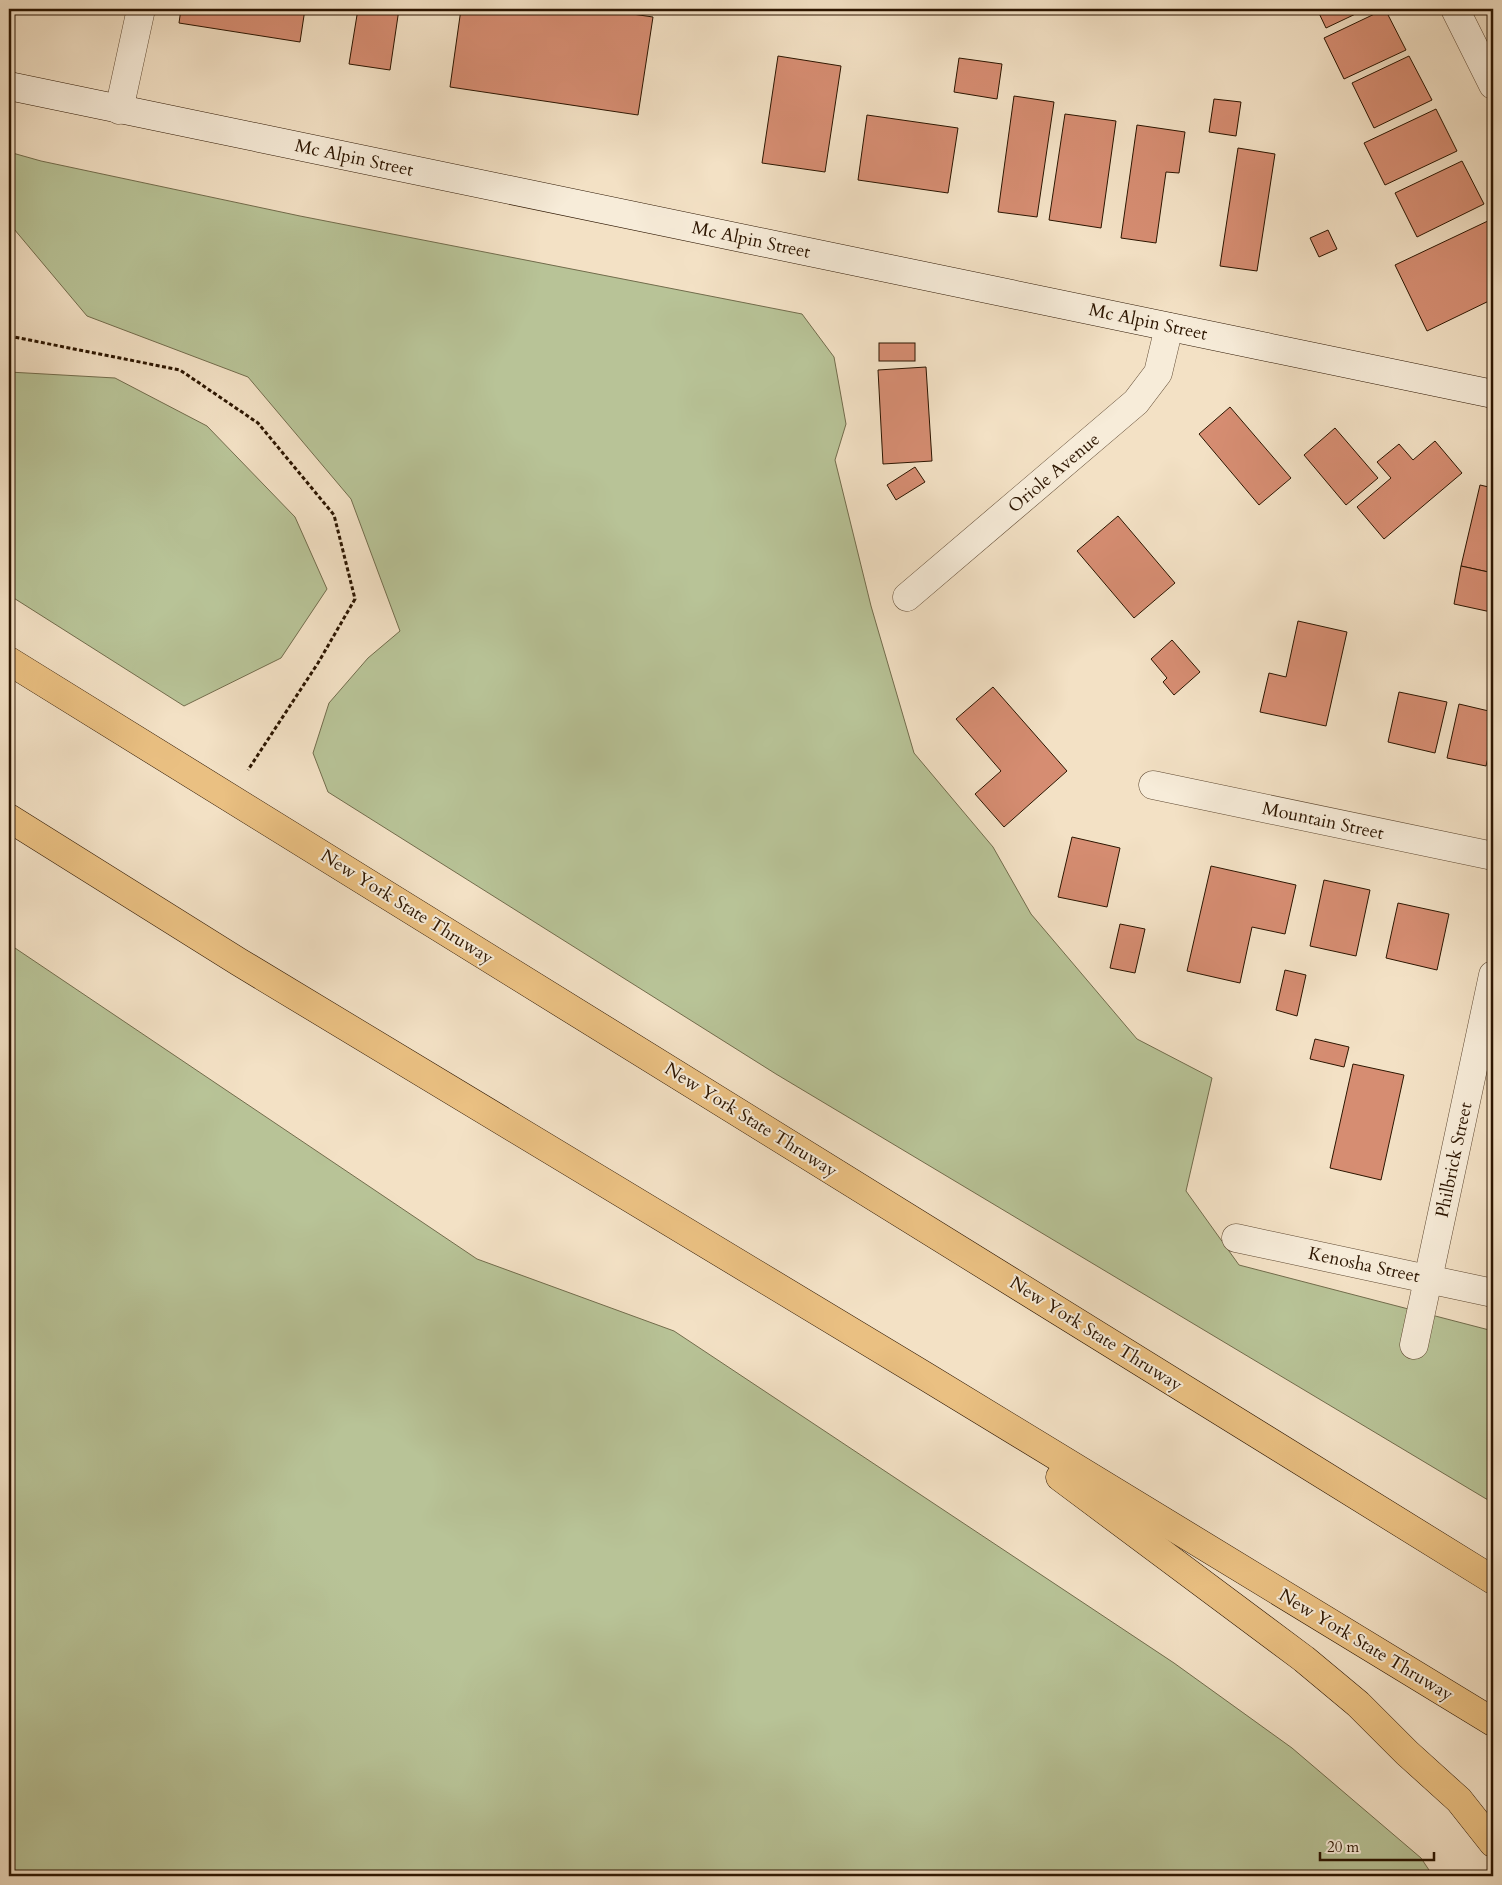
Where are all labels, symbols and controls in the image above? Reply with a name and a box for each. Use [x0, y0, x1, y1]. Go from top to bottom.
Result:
street label: Mc Alpin Street [293, 133, 416, 183]
street label: Mc Alpin Street [690, 215, 813, 265]
street label: Mc Alpin Street [1087, 297, 1210, 347]
street label: Oriole Avenue [1003, 427, 1105, 519]
street label: Mountain Street [1260, 796, 1386, 846]
street label: New York State Thruway [316, 844, 499, 971]
street label: New York State Thruway [660, 1057, 843, 1184]
street label: Philbrick Street [1430, 1100, 1478, 1220]
street label: Kenosha Street [1306, 1241, 1422, 1289]
street label: New York State Thruway [1005, 1271, 1188, 1398]
street label: New York State Thruway [1274, 1583, 1458, 1707]
scale bar [1320, 1830, 1433, 1862]
text: 20 m [1327, 1837, 1359, 1857]

